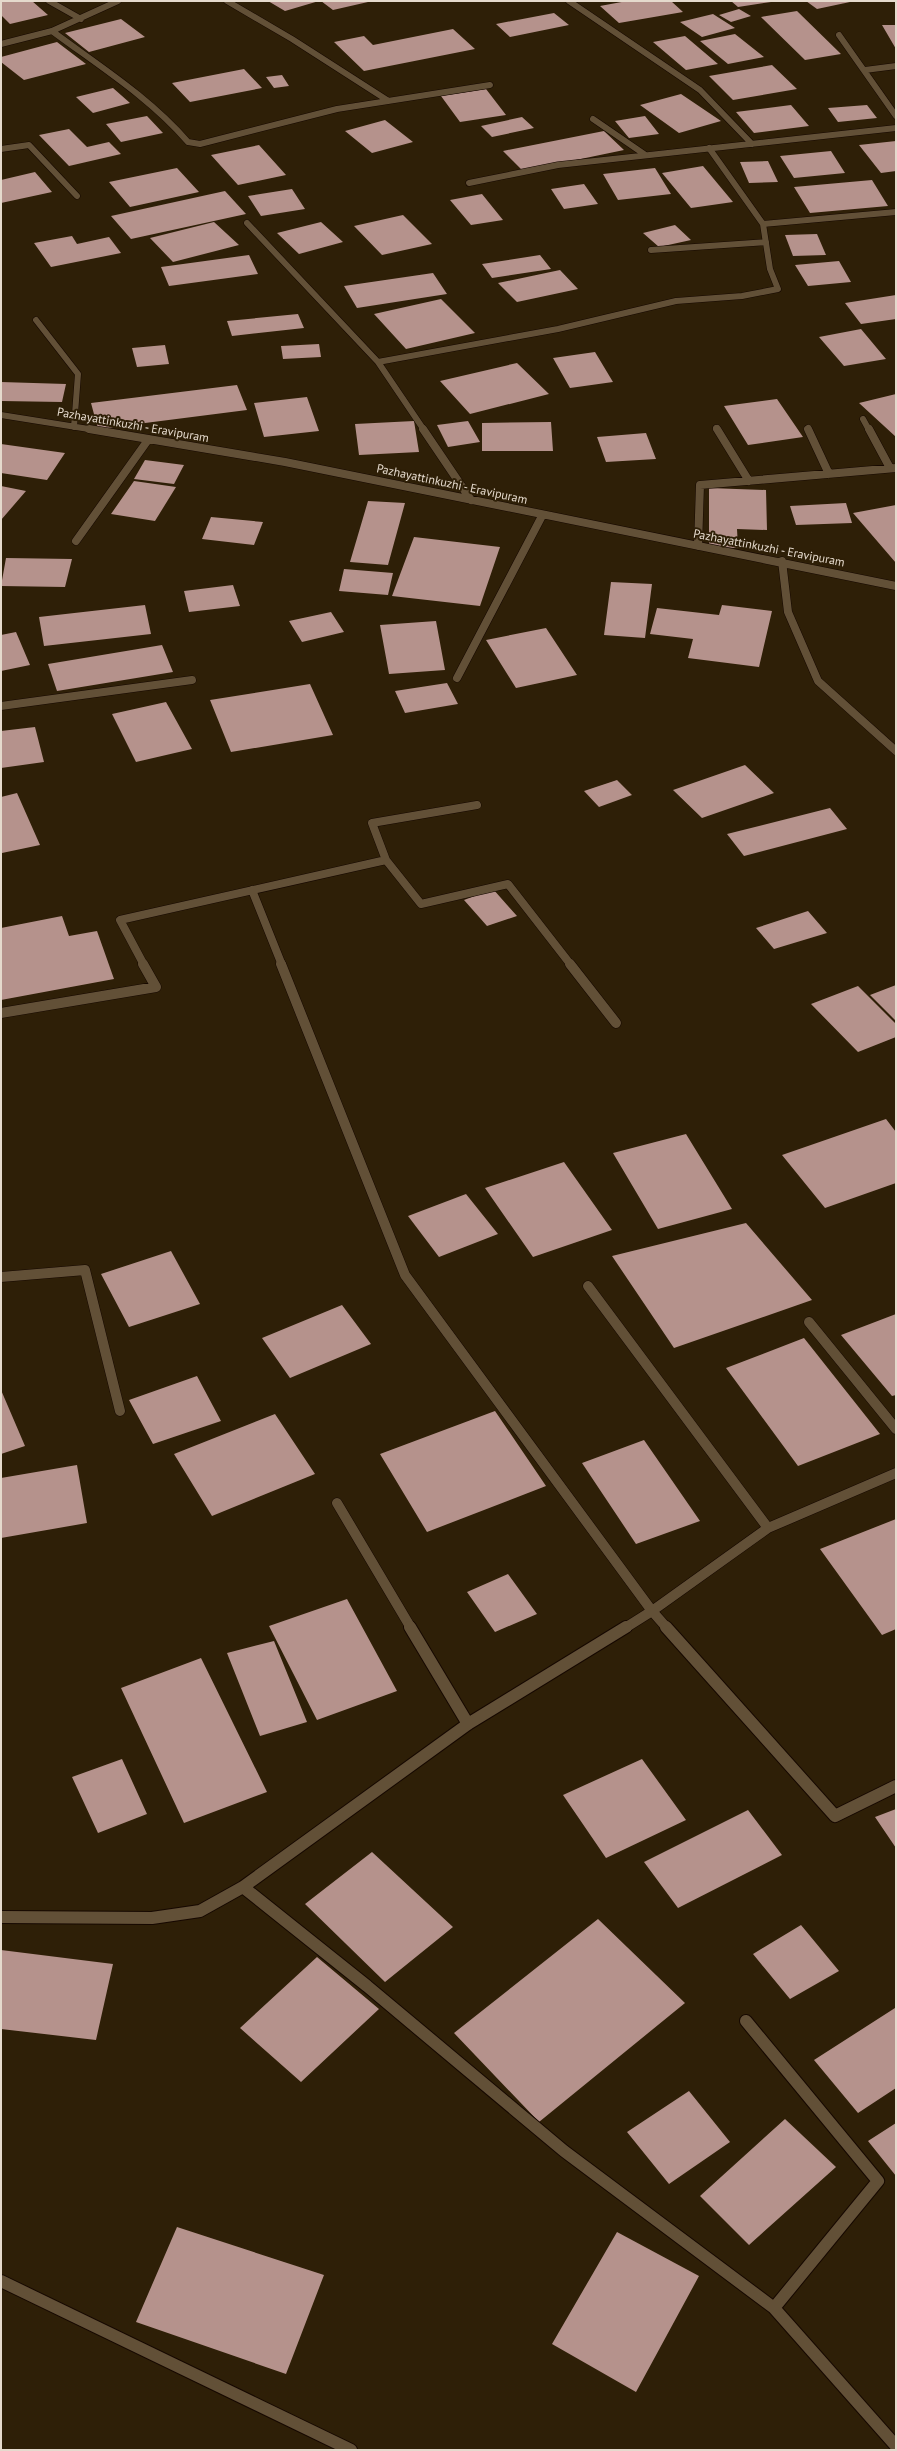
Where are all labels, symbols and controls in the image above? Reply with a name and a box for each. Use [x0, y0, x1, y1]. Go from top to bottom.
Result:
street label: Pazhayattinkuzhi - Eravipuram [56, 404, 210, 445]
street label: Pazhayattinkuzhi - Eravipuram [375, 460, 529, 507]
street label: Pazhayattinkuzhi - Eravipuram [692, 525, 846, 570]

